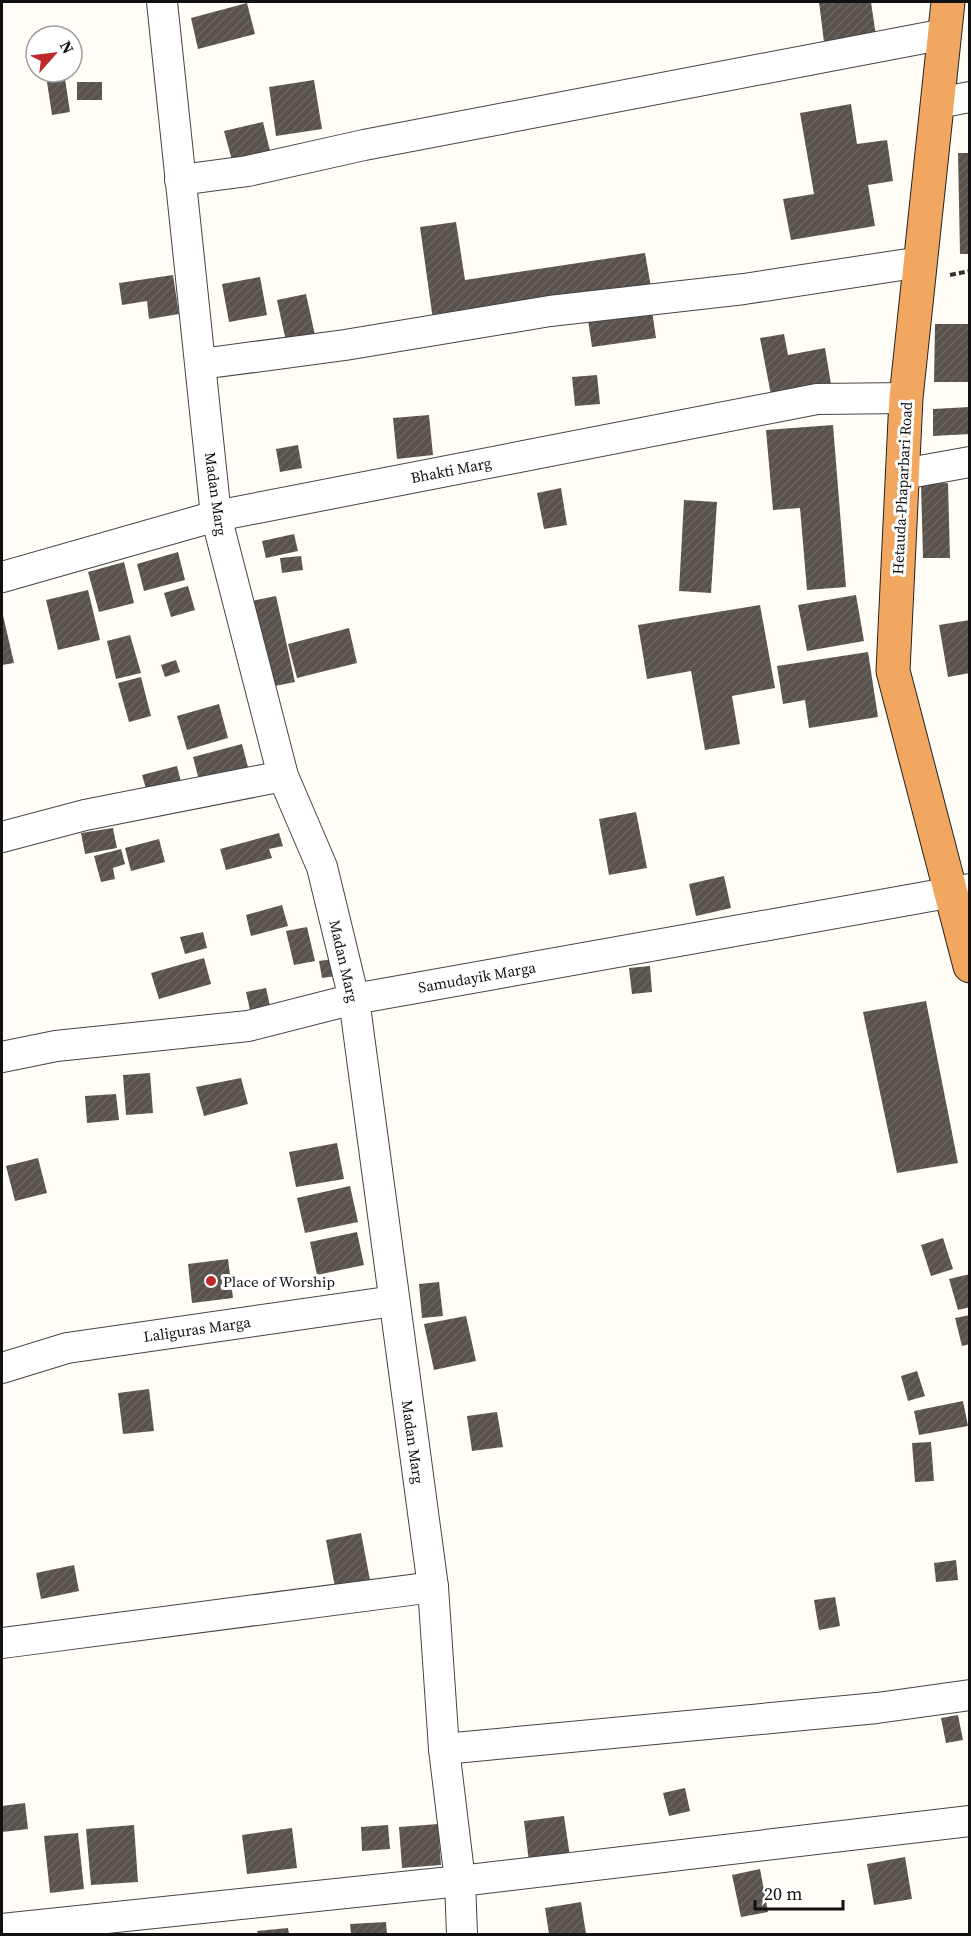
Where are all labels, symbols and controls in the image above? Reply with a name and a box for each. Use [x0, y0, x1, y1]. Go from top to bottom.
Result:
north arrow [24, 24, 84, 84]
text: N [55, 37, 80, 58]
street label: Hetauda-Phaparbari Road [887, 401, 917, 575]
street label: Madan Marg [200, 451, 232, 537]
street label: Bhakti Marg [409, 452, 493, 488]
street label: Madan Marg [324, 918, 364, 1005]
street label: Samudayik Marga [417, 956, 538, 998]
place label: Place of Worship [223, 1271, 335, 1292]
marker: Place of Worship [204, 1274, 218, 1288]
street label: Laliguras Marga [142, 1311, 252, 1347]
street label: Madan Marg [397, 1399, 429, 1485]
scale bar [755, 1873, 844, 1911]
text: 20 m [764, 1881, 802, 1906]

